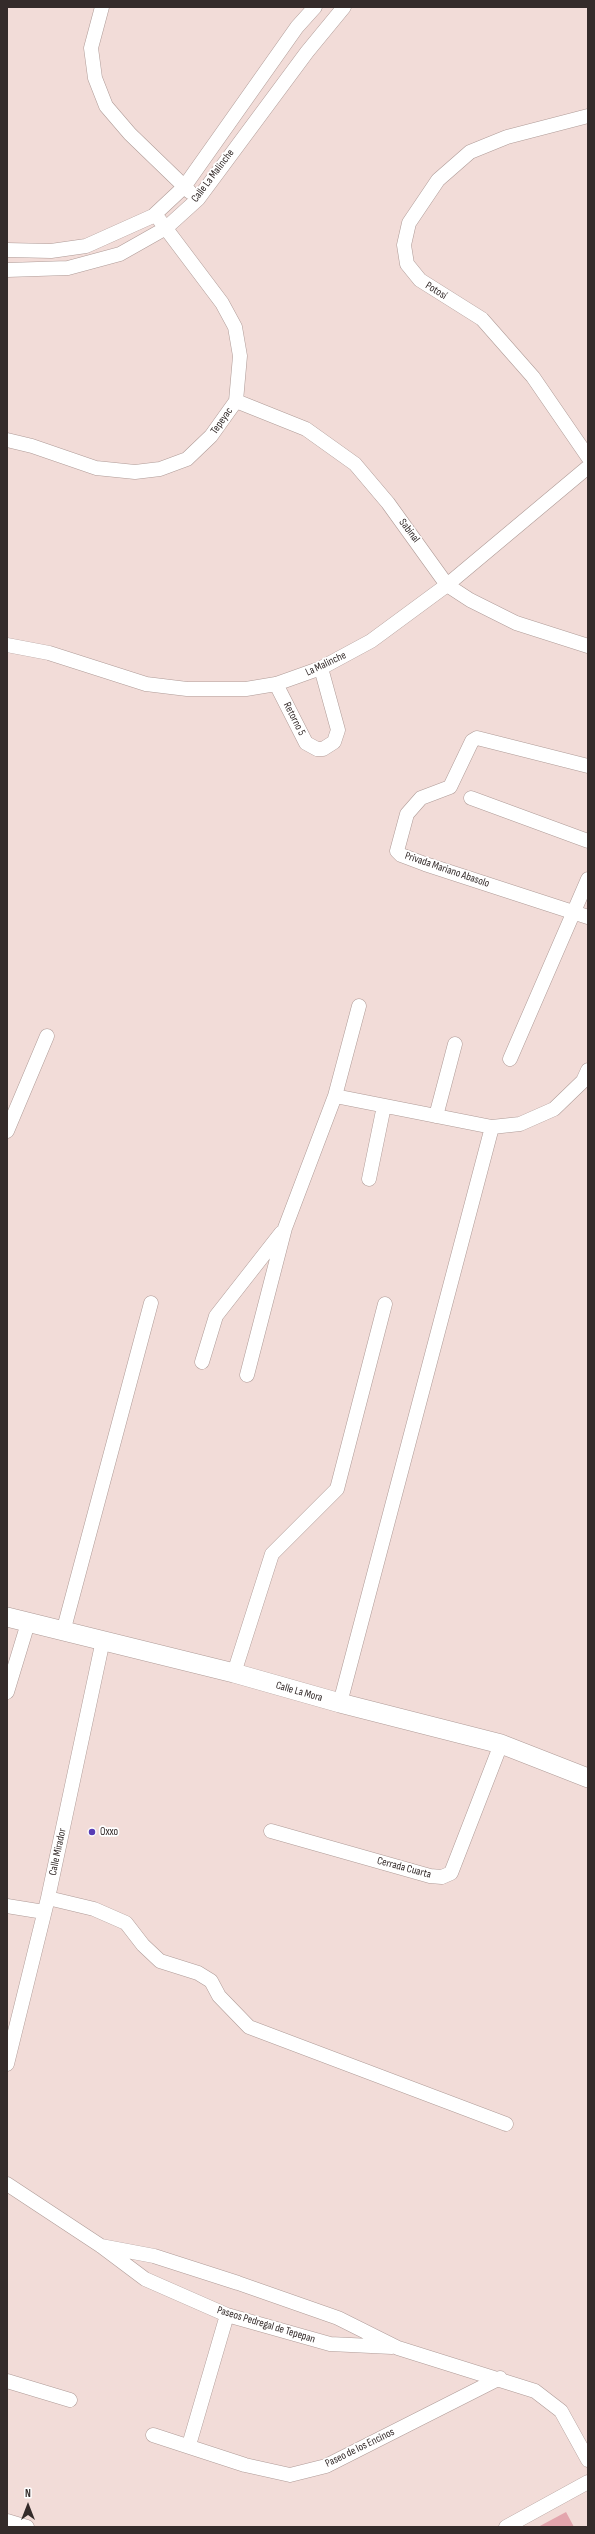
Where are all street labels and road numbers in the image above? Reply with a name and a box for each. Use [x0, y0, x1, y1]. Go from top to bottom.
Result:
street label: Calle La Malinche [189, 147, 237, 205]
street label: Potosí [423, 279, 449, 303]
street label: Tepeyac [208, 405, 236, 437]
street label: Sabinal [396, 516, 422, 546]
street label: La Malinche [304, 649, 348, 679]
street label: Retorno 5 [280, 700, 308, 738]
street label: Privada Mariano Abasolo [403, 849, 491, 891]
street label: Calle La Mora [274, 1679, 324, 1705]
street label: Calle Mirador [47, 1827, 69, 1877]
street label: Cerrada Cuarta [375, 1854, 433, 1882]
street label: Paseos Pedregal de Tepepan [215, 2304, 317, 2346]
street label: Paseo de los Encinos [323, 2426, 397, 2470]

